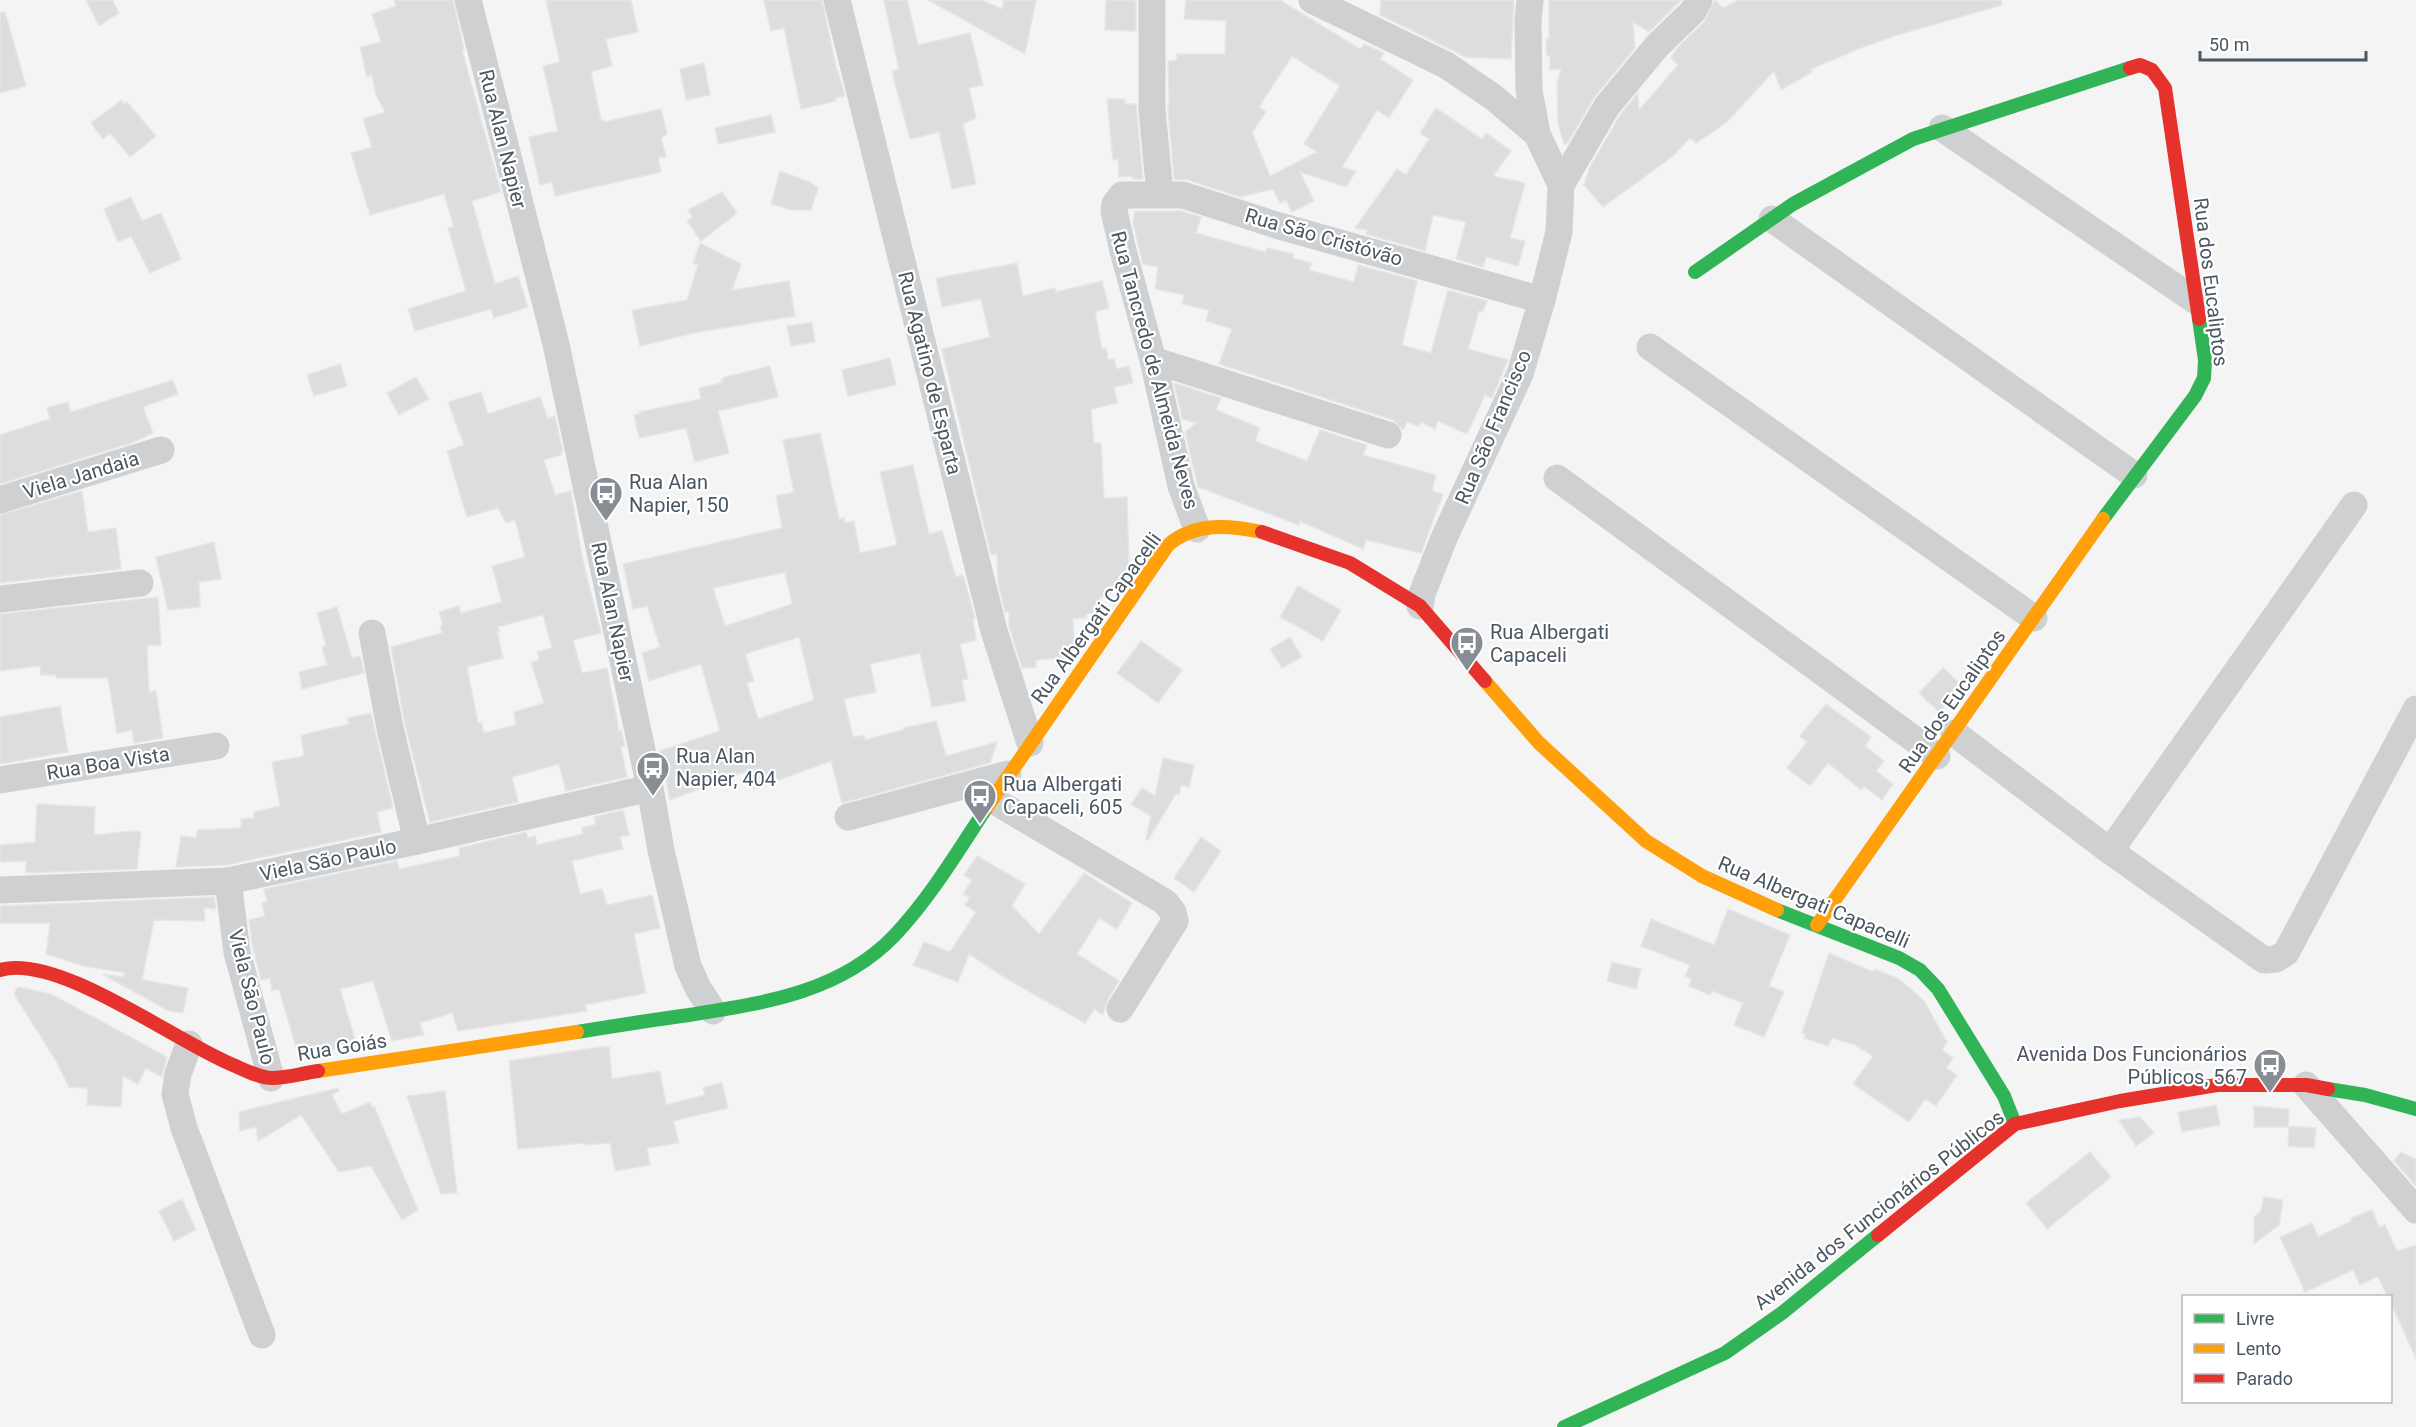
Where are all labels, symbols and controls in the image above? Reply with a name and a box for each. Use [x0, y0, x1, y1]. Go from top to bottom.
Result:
scale bar [2200, 24, 2366, 62]
text: 50 m [2209, 34, 2249, 55]
street label: Rua Alan Napier [474, 67, 532, 211]
street label: Rua dos Eucaliptos [2189, 196, 2233, 368]
street label: Rua São Cristóvão [1242, 203, 1406, 271]
street label: Rua Tancredo de Almeida Neves [1106, 228, 1204, 512]
street label: Rua Agatino de Esparta [893, 269, 967, 477]
street label: Rua São Francisco [1450, 346, 1536, 508]
street label: Viela Jandaia [20, 446, 142, 504]
place label: Rua Alan Napier, 150 [629, 470, 729, 517]
bus stop icon: Rua Alan Napier, 150 [588, 475, 624, 522]
street label: Rua Albergati Capacelli [1026, 528, 1166, 708]
street label: Rua Alan Napier [586, 540, 640, 684]
place label: Rua Albergati Capaceli [1490, 620, 1609, 667]
bus stop icon: Rua Albergati Capaceli [1449, 625, 1485, 672]
street label: Rua dos Eucaliptos [1893, 625, 2011, 777]
street label: Rua Boa Vista [45, 741, 171, 785]
place label: Rua Alan Napier, 404 [676, 744, 776, 791]
bus stop icon: Rua Alan Napier, 404 [635, 750, 671, 797]
place label: Rua Albergati Capaceli, 605 [1003, 772, 1122, 819]
bus stop icon: Rua Albergati Capaceli, 605 [962, 778, 998, 825]
street label: Viela São Paulo [258, 834, 398, 886]
street label: Rua Albergati Capacelli [1715, 851, 1913, 953]
street label: Viela Sāo Paulo [224, 927, 280, 1067]
street label: Rua Goiás [296, 1028, 388, 1066]
place label: Avenida Dos Funcionários Públicos, 567 [2016, 1042, 2247, 1089]
bus stop icon: Avenida Dos Funcionários Públicos, 567 [2252, 1047, 2288, 1094]
street label: Avenida dos Funcionários Públicos [1749, 1105, 2009, 1315]
legend [2182, 1295, 2392, 1403]
text: Livre [2236, 1308, 2274, 1329]
text: Lento [2236, 1338, 2281, 1359]
text: Parado [2236, 1368, 2293, 1389]

